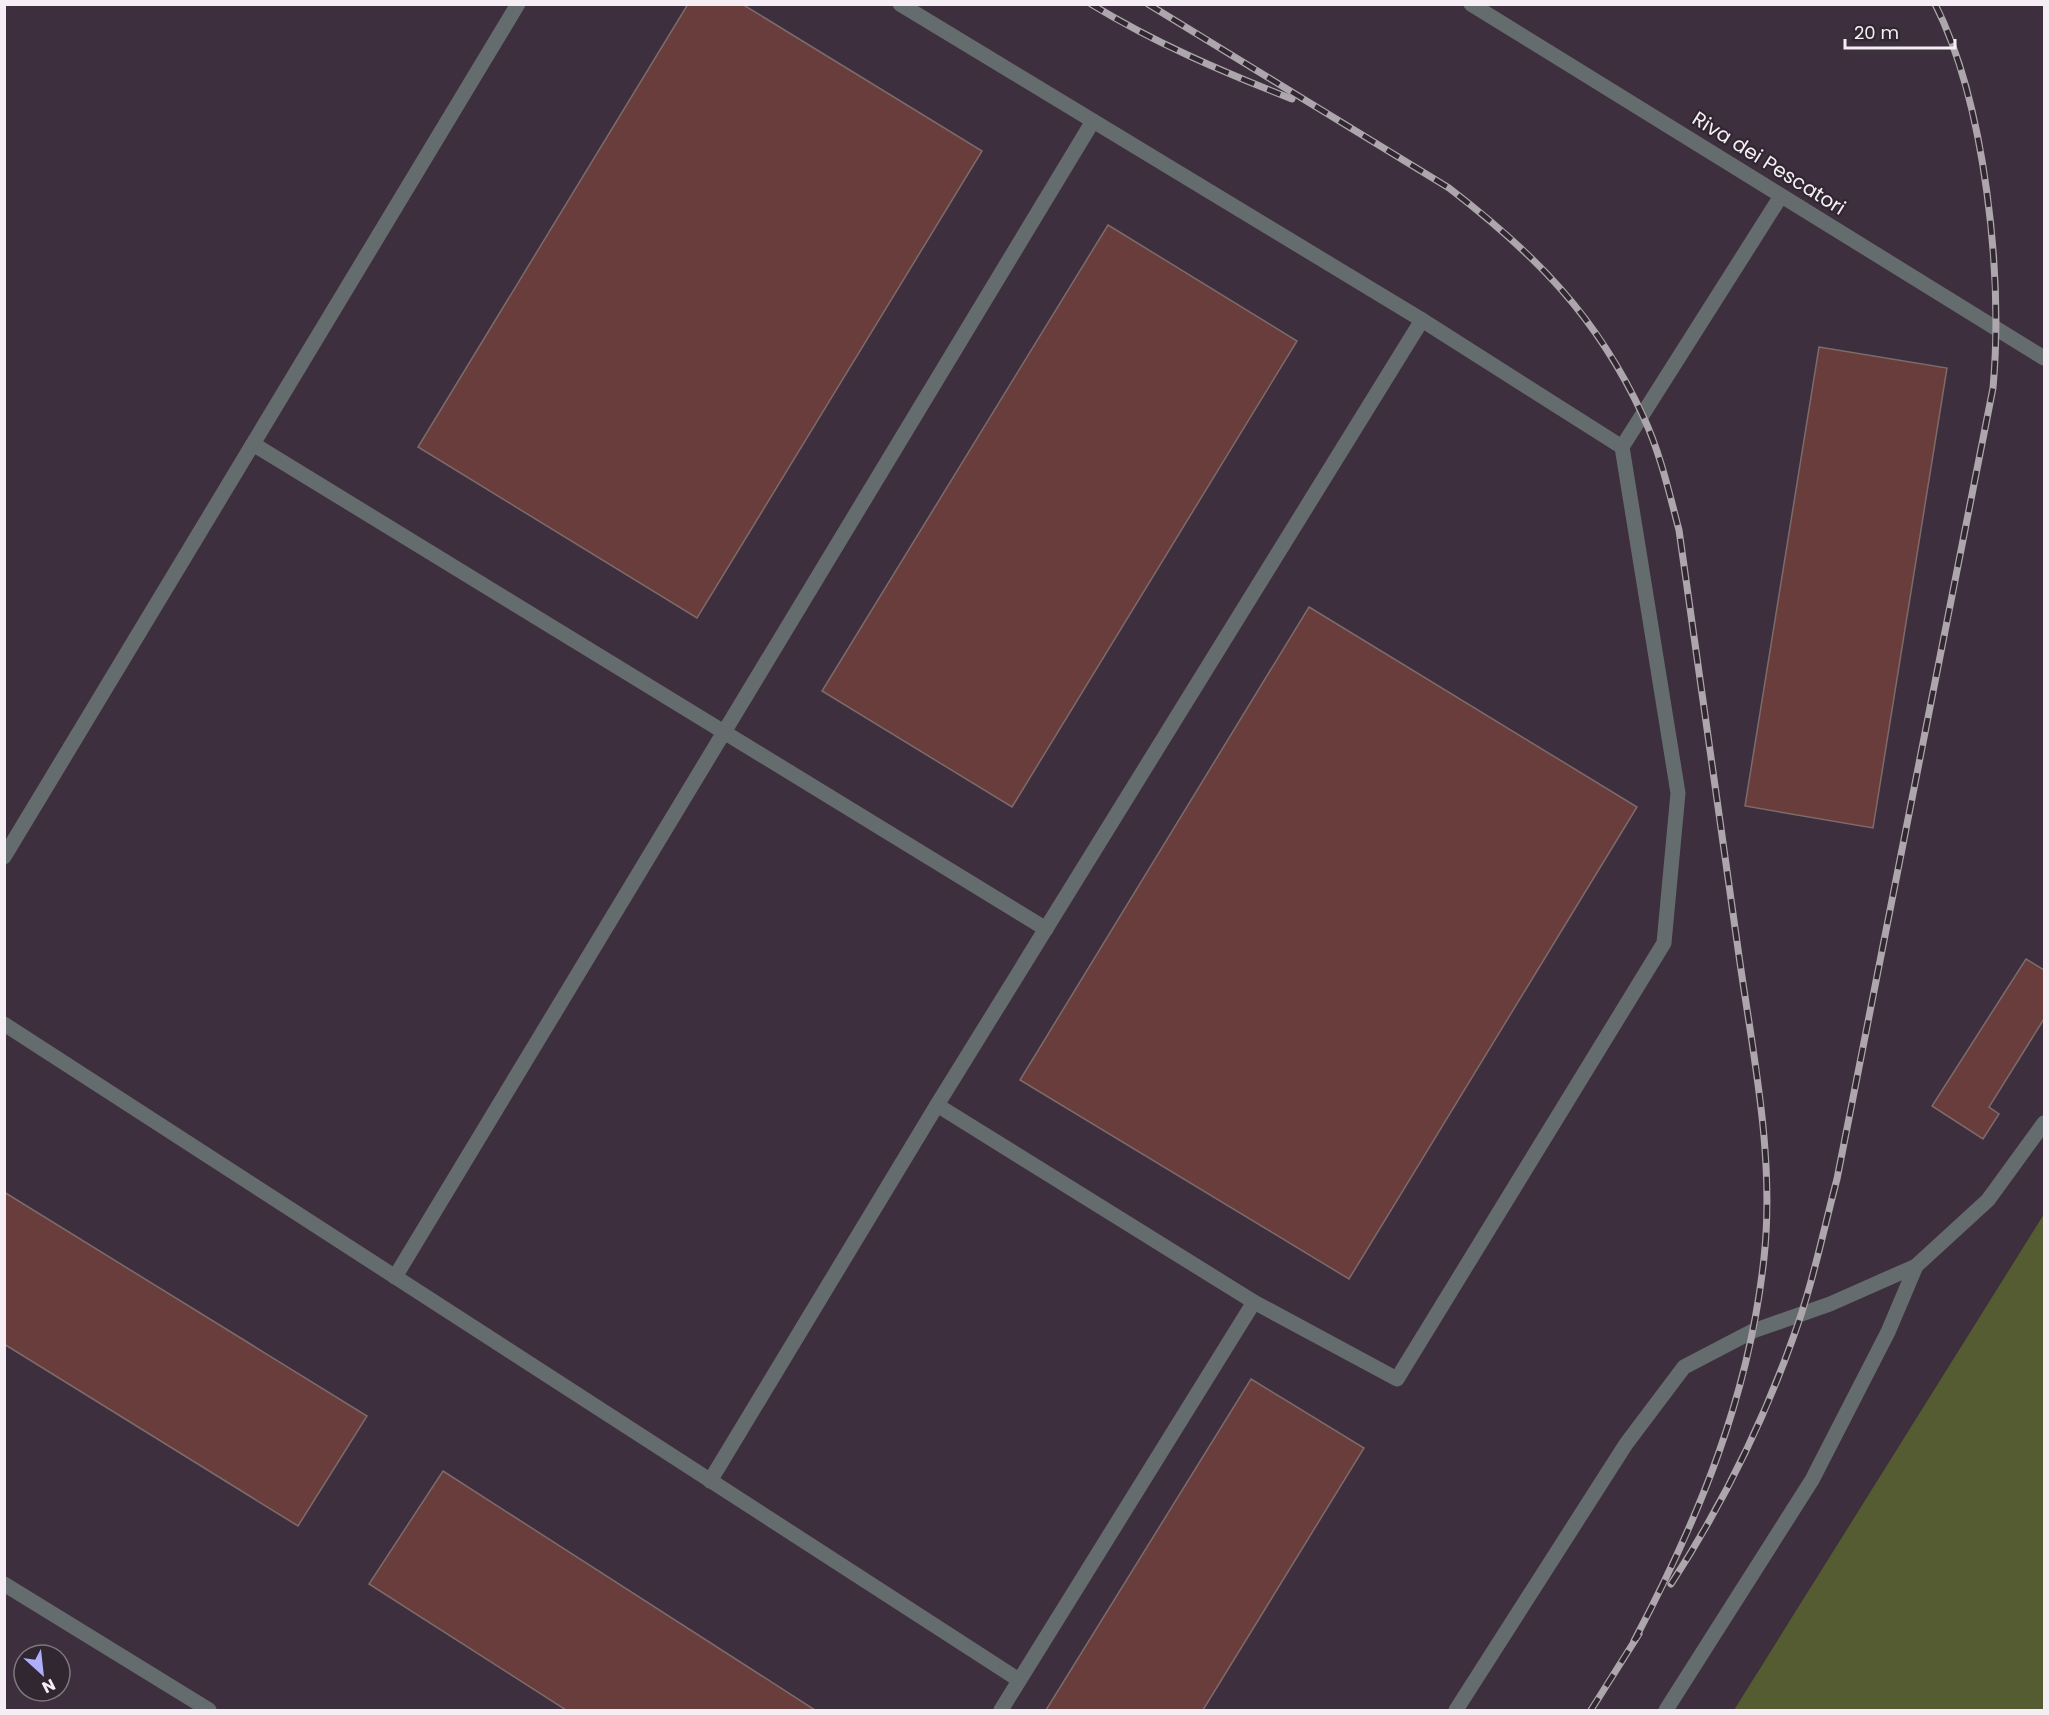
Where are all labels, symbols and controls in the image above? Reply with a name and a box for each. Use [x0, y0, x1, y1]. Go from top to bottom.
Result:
scale bar [1845, 12, 1954, 50]
text: 20 m [1854, 20, 1899, 45]
street label: Riva dei Pescatori [1687, 105, 1851, 221]
north arrow [12, 1643, 72, 1703]
text: N [38, 1673, 59, 1699]

